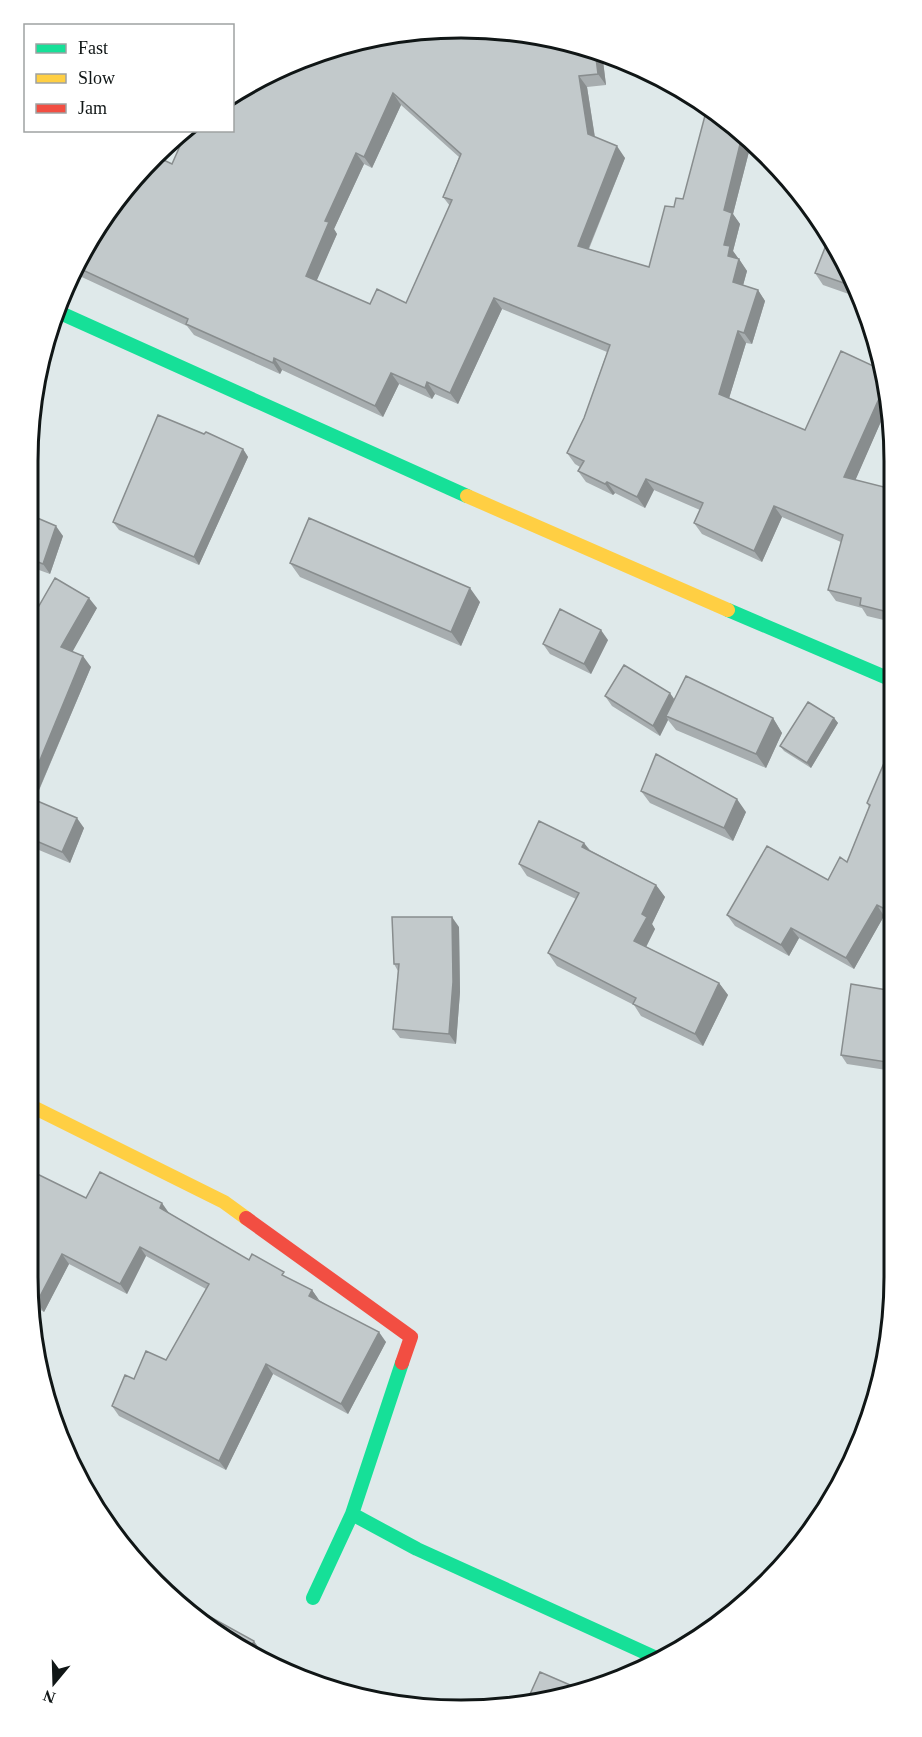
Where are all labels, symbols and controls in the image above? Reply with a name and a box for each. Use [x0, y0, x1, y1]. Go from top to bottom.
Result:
legend [24, 24, 234, 132]
text: Fast [78, 38, 108, 58]
text: Slow [78, 68, 115, 88]
text: Jam [78, 98, 107, 118]
north arrow [24, 1653, 84, 1713]
text: N [41, 1687, 58, 1707]

